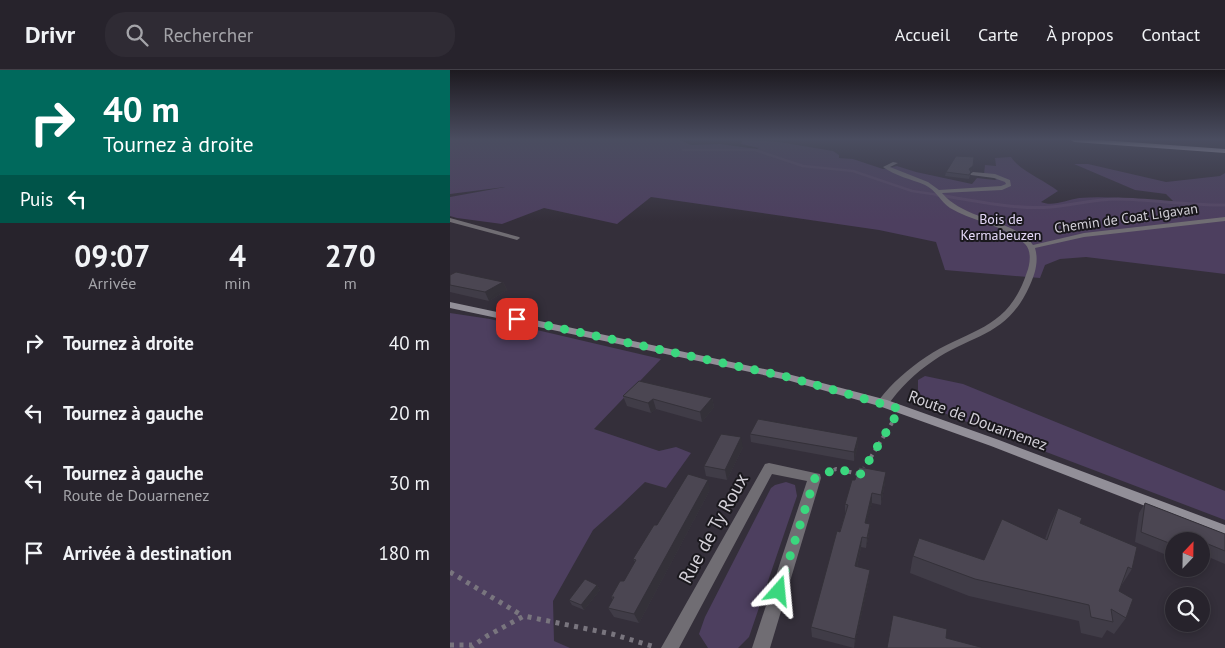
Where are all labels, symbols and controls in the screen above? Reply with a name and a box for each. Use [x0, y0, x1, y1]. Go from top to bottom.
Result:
search box [105, 12, 455, 57]
text: Drivr [25, 19, 75, 50]
icon: search [123, 21, 151, 49]
text: Rechercher [163, 23, 253, 47]
text: Accueil [895, 23, 950, 46]
text: Carte [978, 23, 1019, 46]
text: À propos [1047, 23, 1114, 46]
text: Contact [1142, 23, 1200, 46]
text: 40 m [103, 86, 180, 132]
icon: right [20, 90, 85, 155]
text: Tournez à droite [103, 130, 254, 158]
icon: left [63, 185, 91, 213]
text: Puis [20, 187, 53, 211]
street label: Chemin de Coat Ligavan [1053, 199, 1199, 237]
park label: Bois de Kermabeuzen [960, 210, 1042, 244]
text: 09:07 [74, 236, 150, 275]
text: 4 [229, 236, 246, 275]
text: 270 [325, 236, 376, 275]
text: Arrivée [88, 273, 136, 293]
text: min [225, 273, 251, 293]
text: m [344, 273, 357, 293]
pin [496, 298, 538, 340]
icon: arrive [503, 305, 531, 333]
icon: right [20, 329, 48, 357]
text: Tournez à droite [63, 331, 194, 355]
text: 40 m [389, 331, 430, 355]
street label: Route de Douarnenez [906, 386, 1050, 454]
icon: left [20, 399, 48, 427]
text: Tournez à gauche [63, 401, 204, 425]
text: 20 m [389, 401, 430, 425]
text: Tournez à gauche [63, 461, 204, 485]
street label: Rue de Ty Roux [673, 468, 753, 587]
icon: left [20, 469, 48, 497]
text: 30 m [389, 471, 430, 495]
text: Route de Douarnenez [63, 485, 209, 505]
north arrow [1165, 532, 1210, 578]
map controls [1165, 532, 1210, 632]
icon: arrive [20, 539, 48, 567]
text: Arrivée à destination [63, 541, 232, 565]
text: 180 m [378, 541, 430, 565]
position arrow [752, 564, 804, 616]
button: search [1165, 587, 1210, 632]

